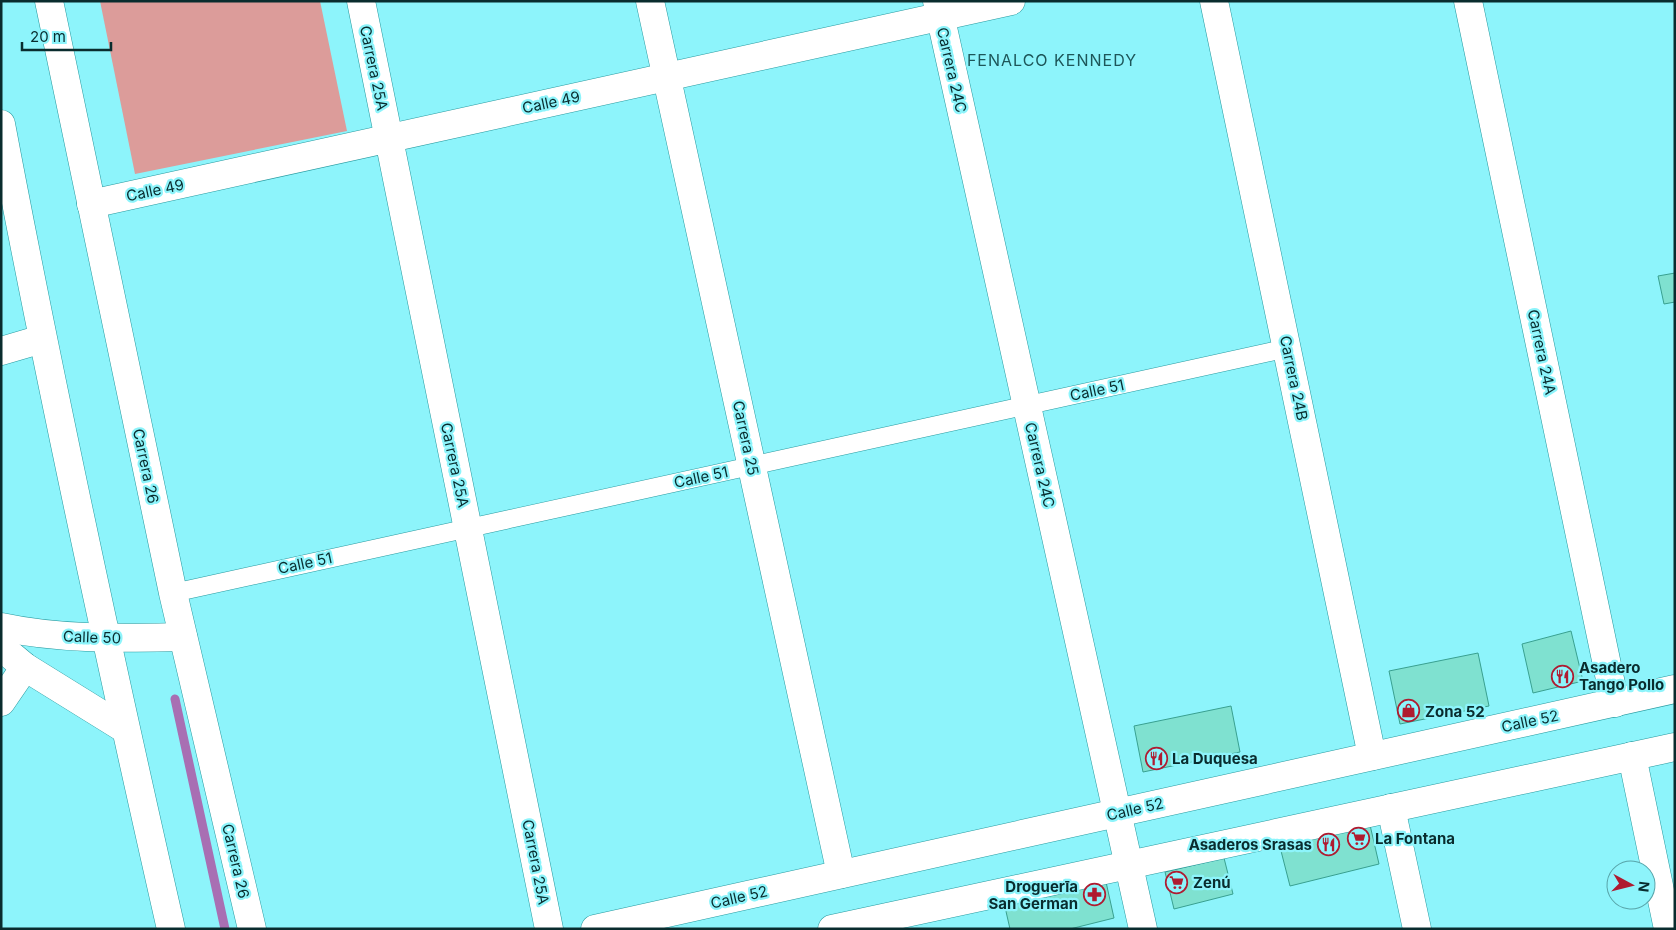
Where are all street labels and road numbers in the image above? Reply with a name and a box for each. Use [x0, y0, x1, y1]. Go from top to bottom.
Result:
street label: Carrera 25A [356, 24, 392, 112]
street label: Carrera 24C [933, 25, 971, 115]
street label: Calle 49 [520, 87, 582, 117]
street label: Calle 49 [124, 175, 186, 205]
street label: Carrera 24A [1524, 308, 1560, 396]
street label: Carrera 24B [1276, 334, 1312, 422]
street label: Calle 51 [1068, 375, 1126, 405]
street label: Carrera 25 [729, 399, 763, 477]
street label: Carrera 24C [1021, 420, 1059, 510]
street label: Carrera 25A [437, 421, 473, 509]
street label: Carrera 26 [129, 427, 163, 505]
street label: Calle 51 [672, 462, 730, 492]
street label: Calle 51 [276, 548, 334, 578]
street label: Calle 50 [63, 626, 121, 648]
street label: Calle 52 [1500, 706, 1560, 736]
street label: Calle 52 [1105, 793, 1165, 825]
street label: Carrera 25A [518, 818, 554, 906]
street label: Carrera 26 [218, 822, 254, 900]
street label: Calle 52 [709, 881, 769, 913]

